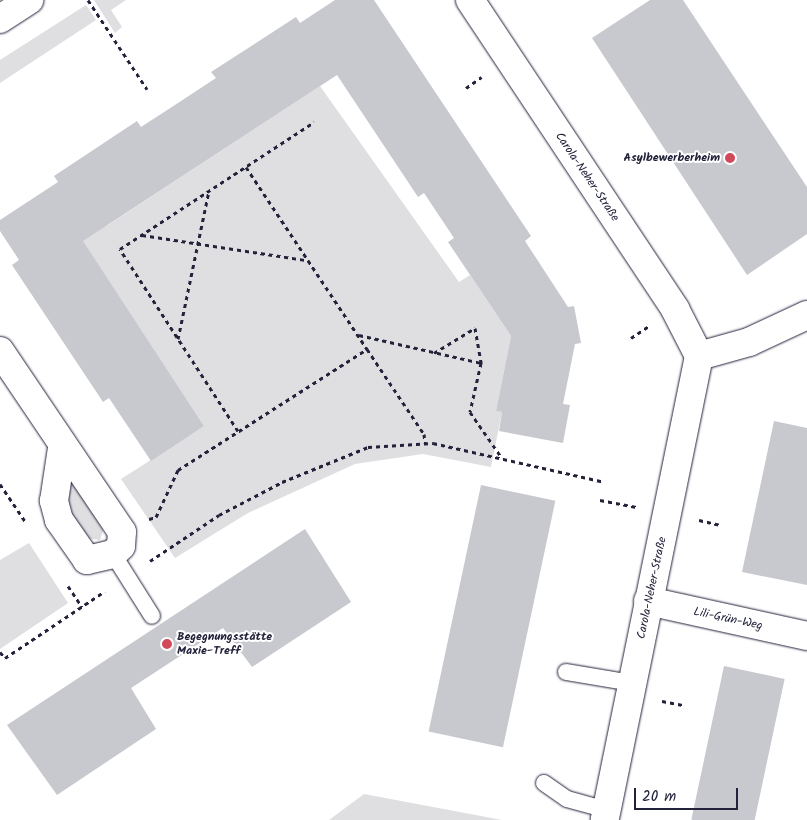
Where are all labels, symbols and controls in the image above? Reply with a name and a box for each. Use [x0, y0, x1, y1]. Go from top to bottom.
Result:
street label: Carola-Neher-Straße [552, 130, 622, 224]
place label: Asylbewerberheim [623, 151, 720, 165]
marker: Asylbewerberheim [724, 152, 736, 164]
street label: Carola-Neher-Straße [634, 536, 670, 640]
street label: Lili-Grün-Weg [692, 605, 764, 633]
place label: Begegnungsstätte Maxie-Treff [177, 630, 272, 658]
marker: Begegnungsstätte Maxie-Treff [161, 638, 173, 650]
scale bar [637, 778, 741, 810]
text: 20 m [642, 785, 676, 809]

